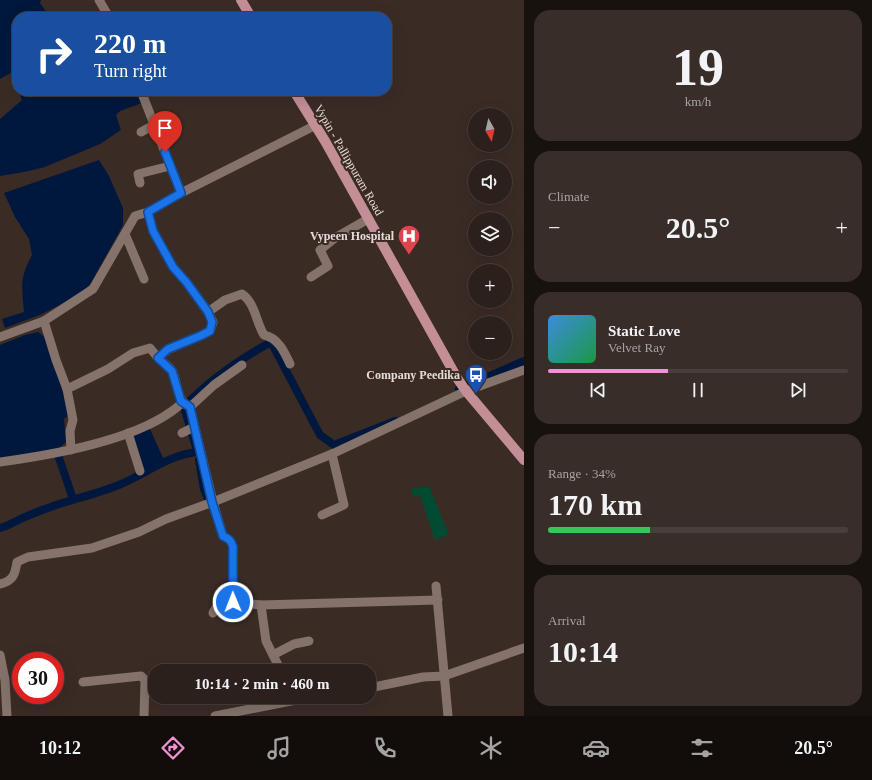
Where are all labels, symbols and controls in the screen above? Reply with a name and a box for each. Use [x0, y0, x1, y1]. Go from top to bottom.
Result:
icon: right [28, 28, 80, 80]
text: 220 m [94, 28, 166, 59]
text: 19 [672, 39, 724, 96]
text: Turn right [94, 61, 167, 81]
text: km/h [685, 94, 711, 109]
street label: Vypin - Pallippuram Road [312, 102, 386, 218]
north arrow [468, 108, 512, 152]
map controls [468, 108, 512, 360]
pin [148, 111, 182, 152]
icon: arrive [154, 117, 176, 139]
button: sound [468, 160, 512, 204]
text: Climate [548, 189, 589, 204]
text: 20.5° [666, 211, 730, 244]
button: layers [468, 212, 512, 256]
text: − [548, 215, 560, 240]
text: + [836, 215, 848, 240]
hospital icon: Vypeen Hospital [396, 223, 422, 256]
place label: Vypeen Hospital [310, 229, 395, 243]
button: + [468, 264, 512, 308]
button: − [468, 316, 512, 360]
text: Static Love [608, 323, 680, 339]
text: Velvet Ray [608, 340, 665, 355]
bus stop icon: Company Peedika [463, 362, 489, 395]
place label: Company Peedika [366, 368, 460, 382]
icon: previous [587, 379, 609, 401]
icon: pause [687, 379, 709, 401]
icon: next [787, 379, 809, 401]
text: Range · 34% [548, 466, 616, 481]
text: 170 km [548, 488, 642, 521]
position arrow [212, 581, 254, 623]
text: Arrival [548, 613, 586, 628]
text: 10:14 [548, 635, 618, 668]
speed limit sign: 30 [12, 652, 64, 704]
text: 10:14 · 2 min · 460 m [195, 676, 330, 692]
icon: directions [159, 734, 187, 762]
icon: music [265, 734, 293, 762]
icon: phone [371, 734, 399, 762]
icon: climate [477, 734, 505, 762]
icon: car [582, 734, 610, 762]
icon: filters [688, 734, 716, 762]
text: 10:12 [39, 738, 81, 758]
text: 20.5° [794, 738, 833, 758]

